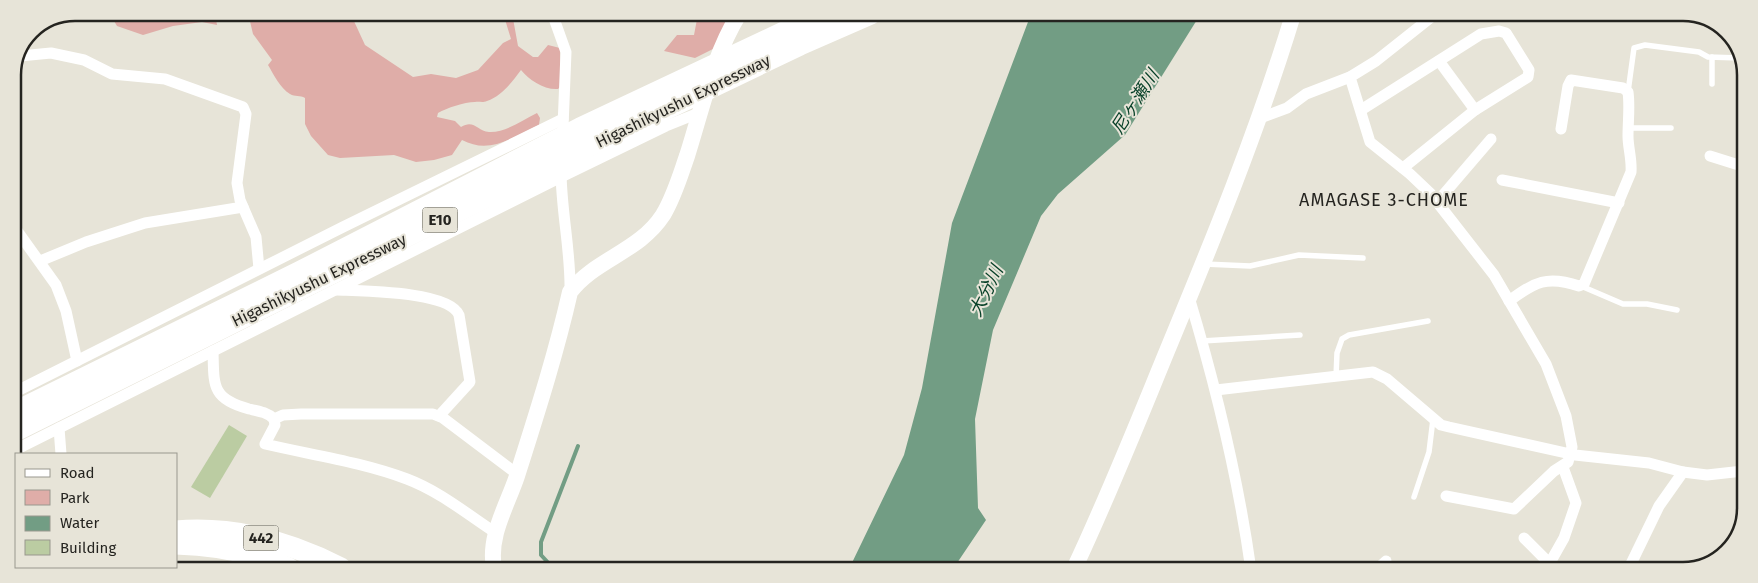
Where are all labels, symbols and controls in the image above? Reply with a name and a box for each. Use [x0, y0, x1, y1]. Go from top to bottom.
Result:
street label: Higashikyushu Expressway [593, 50, 773, 152]
water label: 尼ヶ瀬川 [1106, 64, 1165, 138]
district label: AMAGASE 3-CHOME [1299, 189, 1469, 211]
road number: E10 [422, 208, 458, 232]
street label: Higashikyushu Expressway [229, 229, 409, 331]
water label: 大分川 [964, 260, 1009, 320]
legend [15, 453, 178, 568]
text: Road [60, 464, 95, 482]
text: Park [60, 489, 90, 507]
text: Water [60, 514, 99, 532]
road number: 442 [244, 526, 278, 550]
text: Building [60, 539, 116, 557]

